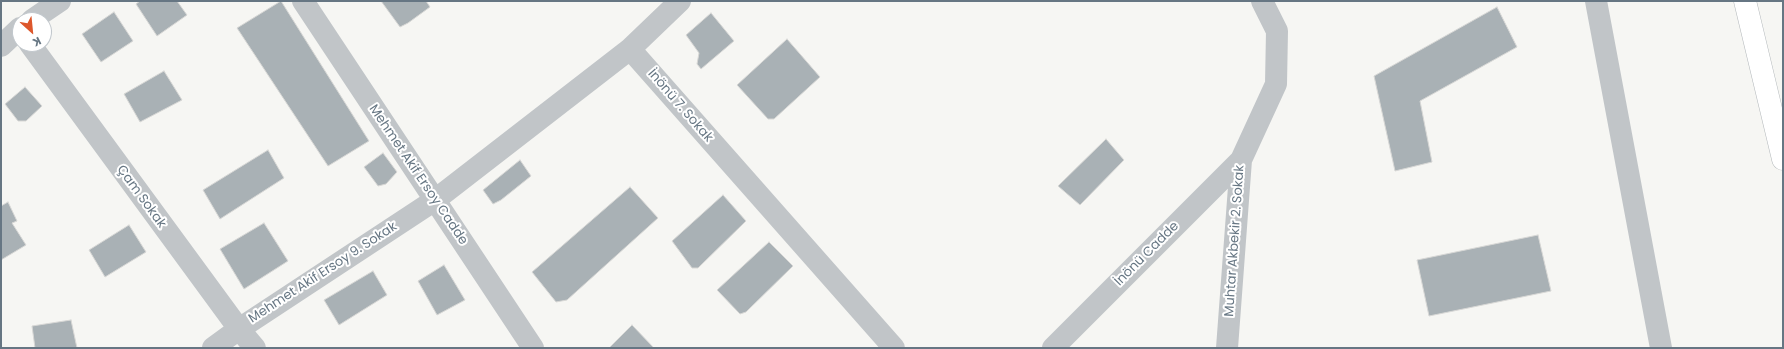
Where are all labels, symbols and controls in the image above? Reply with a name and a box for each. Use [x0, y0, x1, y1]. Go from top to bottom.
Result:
north arrow [12, 12, 52, 52]
text: K [30, 33, 44, 51]
street label: İnönü 7. Sokak [644, 66, 716, 146]
street label: Mehmet Akif Ersoy Cadde [365, 102, 471, 248]
street label: Çam Sokak [113, 163, 169, 231]
street label: Muhtar Akbekir 2. Sokak [1222, 165, 1248, 317]
street label: Mehmet Akif Ersoy 9. Sokak [246, 219, 400, 327]
street label: İnönü Cadde [1112, 219, 1182, 289]

